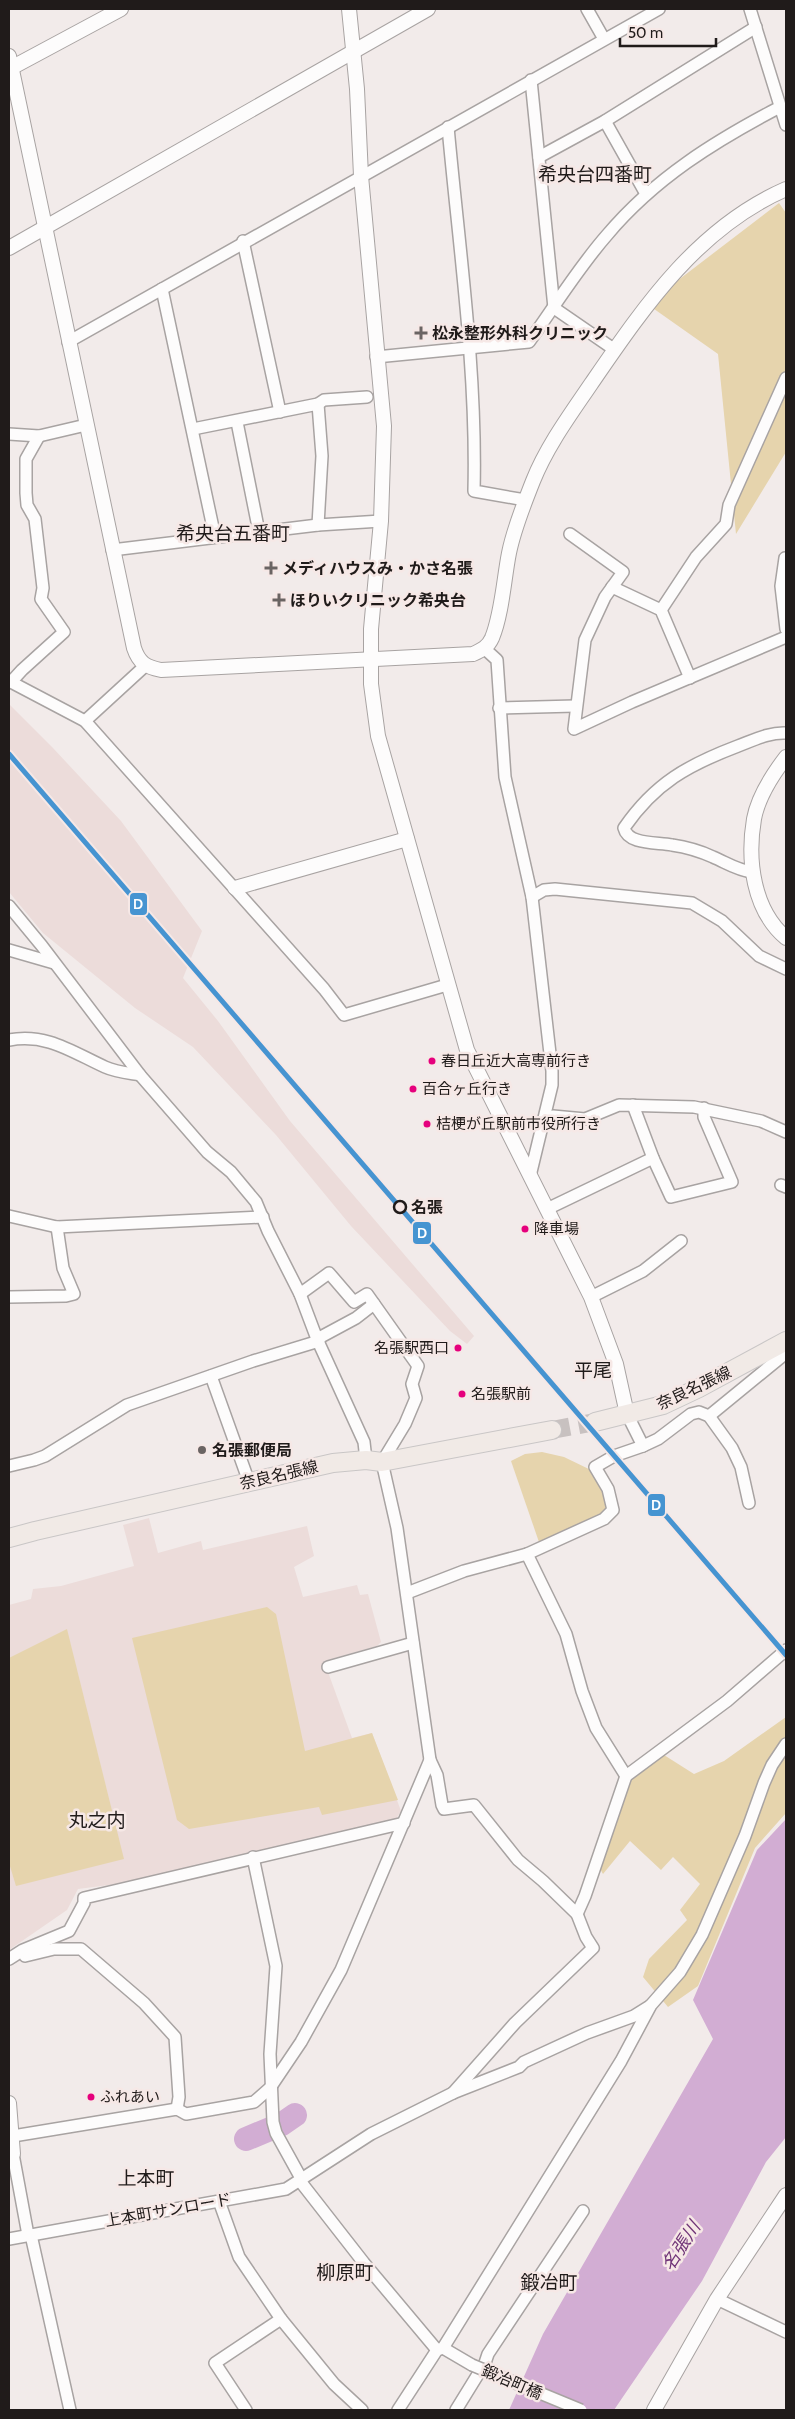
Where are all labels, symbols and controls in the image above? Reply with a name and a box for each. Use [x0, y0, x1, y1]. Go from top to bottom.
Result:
scale bar [620, 15, 716, 47]
text: 50 m [628, 24, 663, 42]
district label: 希央台四番町 [538, 163, 652, 186]
place label: 松永整形外科クリニック [432, 324, 608, 343]
marker: 松永整形外科クリニック [414, 326, 428, 340]
district label: 希央台五番町 [176, 522, 290, 545]
place label: メディハウスみ・かさ名張 [282, 559, 473, 578]
marker: メディハウスみ・かさ名張 [264, 561, 278, 575]
place label: ほりいクリニック希央台 [290, 591, 466, 610]
marker: ほりいクリニック希央台 [272, 593, 286, 607]
line badge: D [129, 892, 148, 916]
text: D [133, 895, 143, 913]
place label: 春日丘近大高専前行き [441, 1052, 591, 1070]
marker: 春日丘近大高専前行き [427, 1056, 437, 1066]
place label: 百合ヶ丘行き [422, 1080, 512, 1098]
marker: 百合ヶ丘行き [408, 1084, 418, 1094]
place label: 桔梗が丘駅前市役所行き [436, 1115, 601, 1133]
marker: 桔梗が丘駅前市役所行き [422, 1119, 432, 1129]
place label: 名張 [411, 1198, 443, 1217]
marker: 名張 [393, 1200, 407, 1214]
place label: 降車場 [534, 1220, 579, 1238]
line badge: D [412, 1221, 432, 1245]
text: D [417, 1224, 427, 1242]
marker: 降車場 [520, 1224, 530, 1234]
place label: 名張駅西口 [374, 1339, 449, 1357]
marker: 名張駅西口 [453, 1343, 463, 1353]
district label: 平尾 [574, 1359, 612, 1382]
street label: 奈良名張線 [654, 1362, 734, 1414]
place label: 名張駅前 [471, 1385, 531, 1403]
marker: 名張駅前 [457, 1389, 467, 1399]
place label: 名張郵便局 [212, 1441, 292, 1460]
marker: 名張郵便局 [196, 1444, 208, 1456]
street label: 奈良名張線 [238, 1457, 320, 1493]
line badge: D [647, 1493, 666, 1517]
text: D [651, 1496, 661, 1514]
district label: 丸之内 [68, 1809, 126, 1832]
place label: ふれあい [100, 2088, 160, 2106]
marker: ふれあい [86, 2092, 96, 2102]
district label: 上本町 [117, 2167, 175, 2190]
street label: 上本町サンロード [103, 2190, 233, 2230]
water label: 名張川 [657, 2216, 706, 2275]
district label: 柳原町 [316, 2261, 374, 2284]
district label: 鍛冶町 [520, 2271, 578, 2294]
street label: 鍛冶町橋 [479, 2361, 545, 2403]

